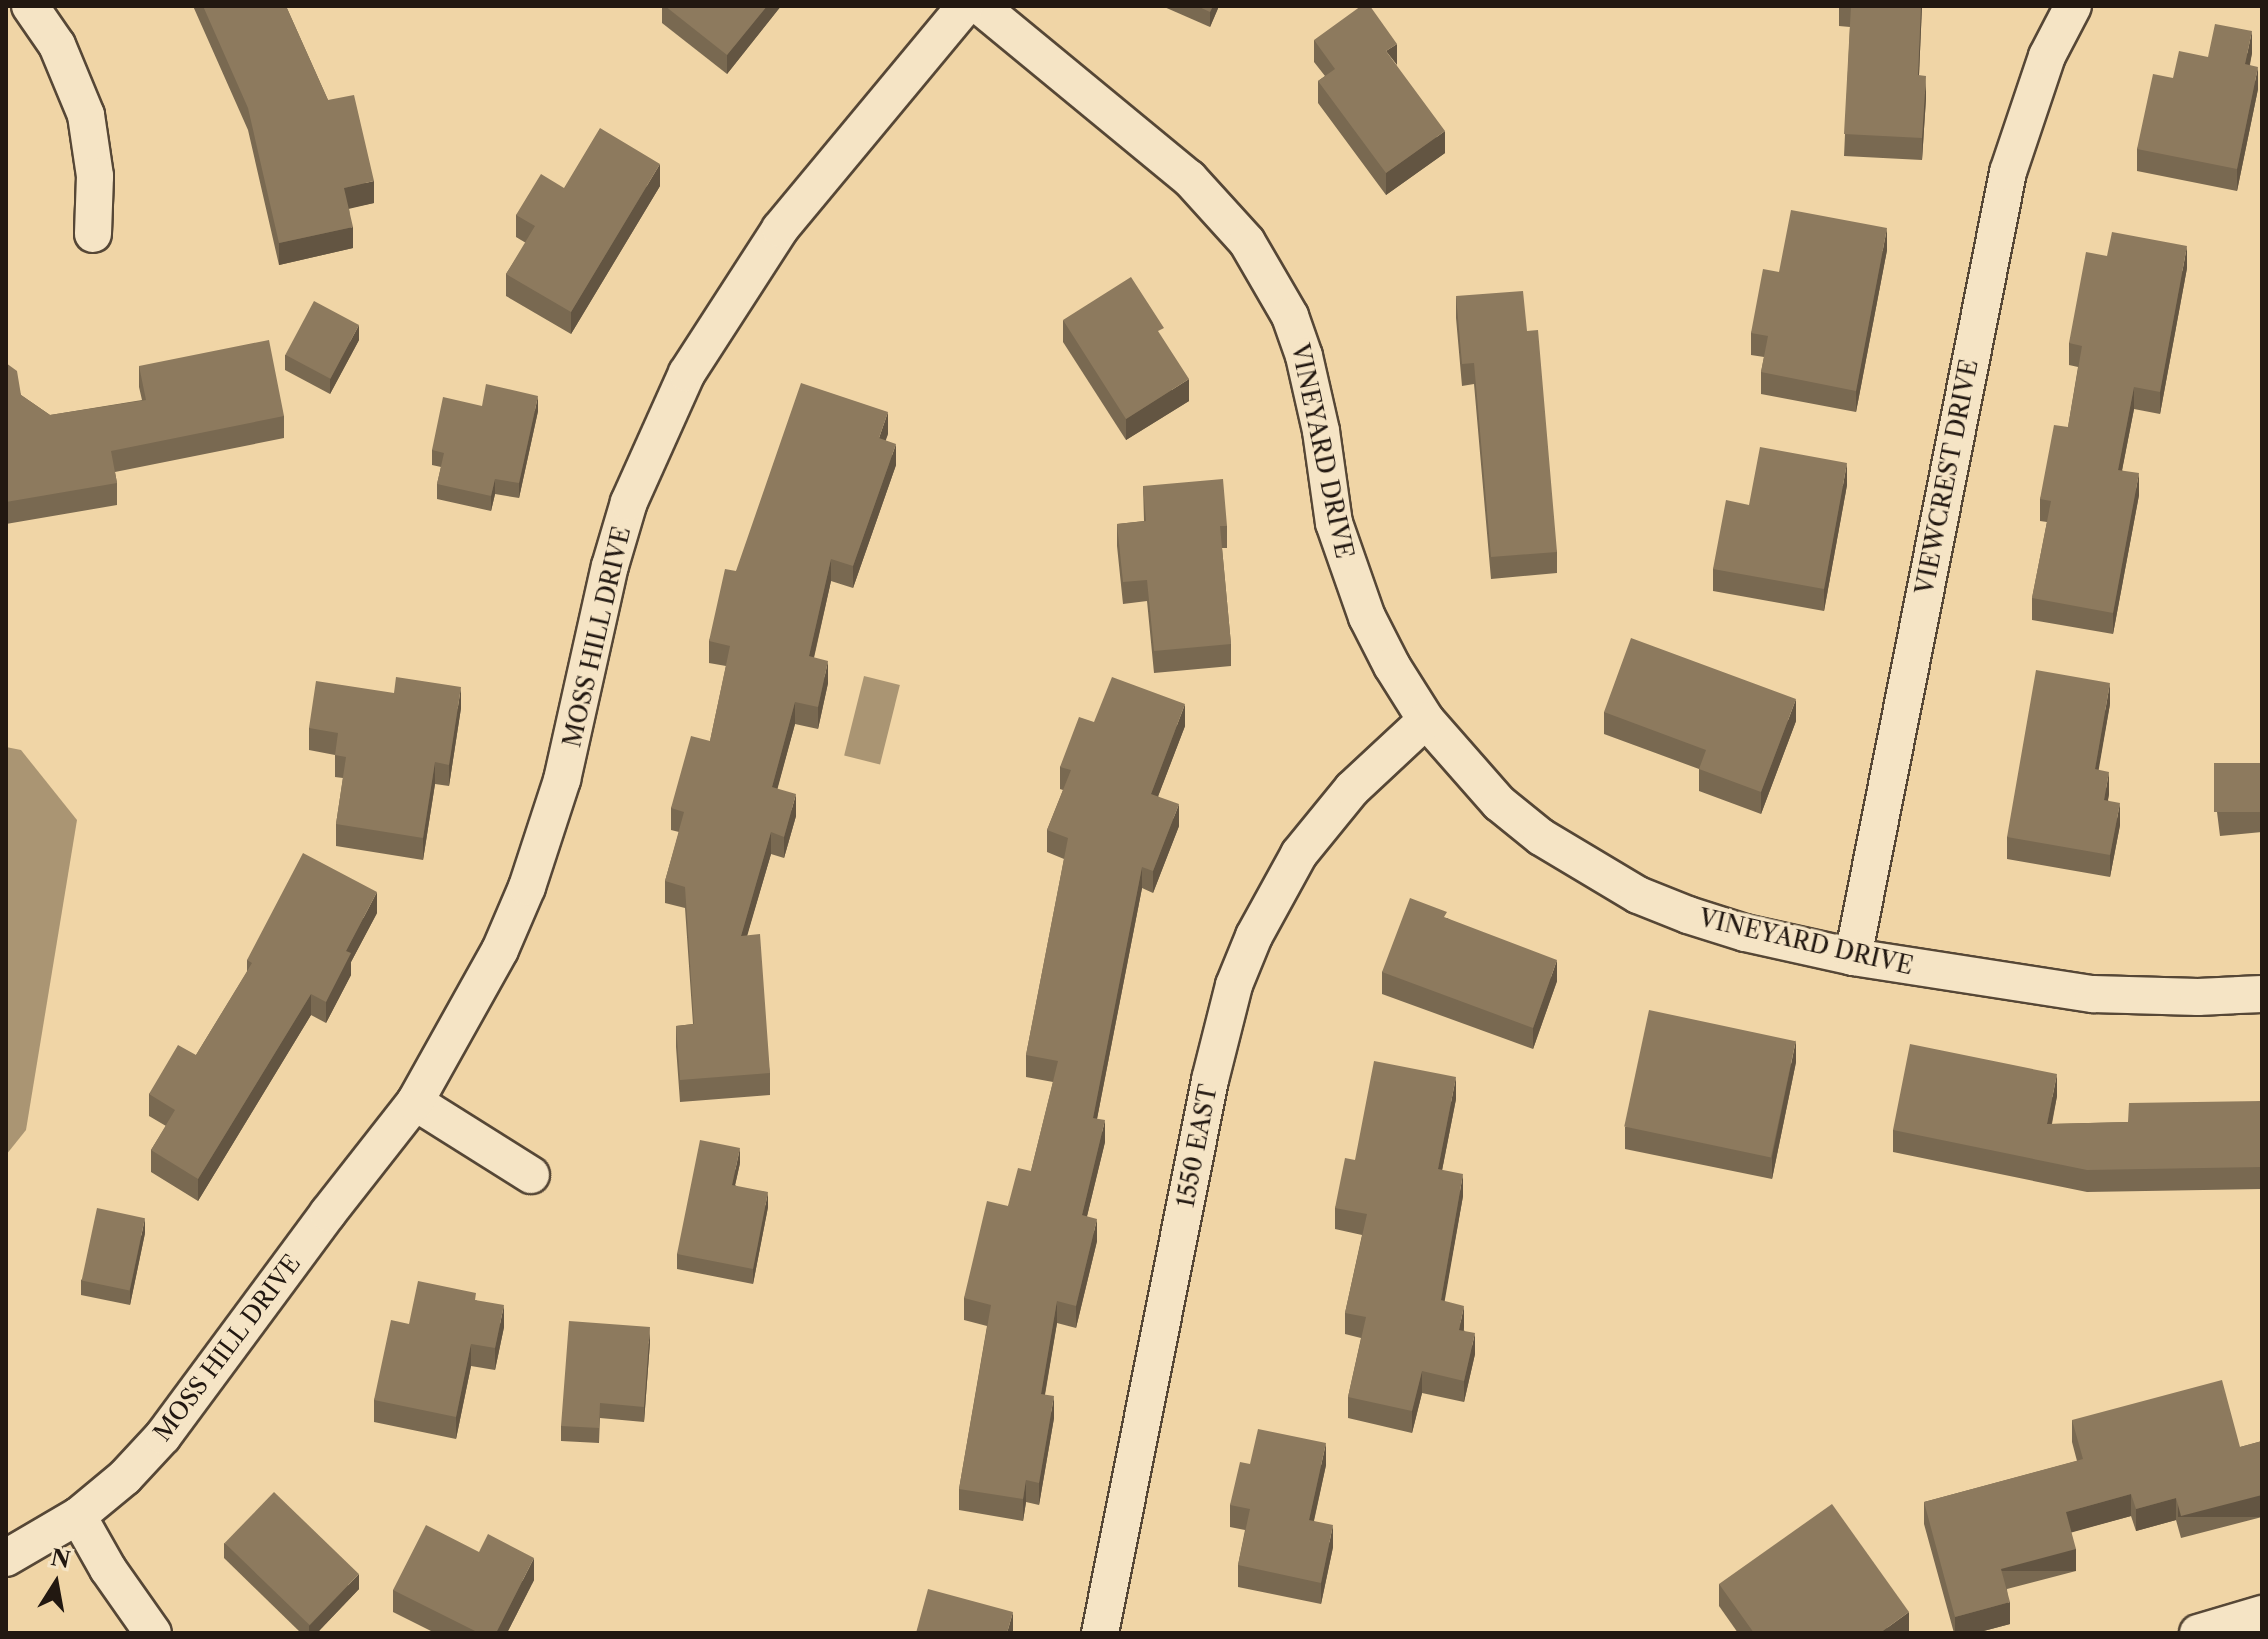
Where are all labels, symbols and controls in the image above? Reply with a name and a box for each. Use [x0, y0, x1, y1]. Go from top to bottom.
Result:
street label: VINEYARD DRIVE [1285, 341, 1359, 561]
street label: VIEWCREST DRIVE [1910, 357, 1984, 597]
street label: MOSS HILL DRIVE [558, 524, 636, 750]
street label: VINEYARD DRIVE [1696, 903, 1916, 981]
street label: 1550 EAST [1171, 1082, 1223, 1210]
street label: MOSS HILL DRIVE [147, 1249, 307, 1447]
north arrow [16, 1543, 96, 1623]
text: N [49, 1544, 73, 1574]

